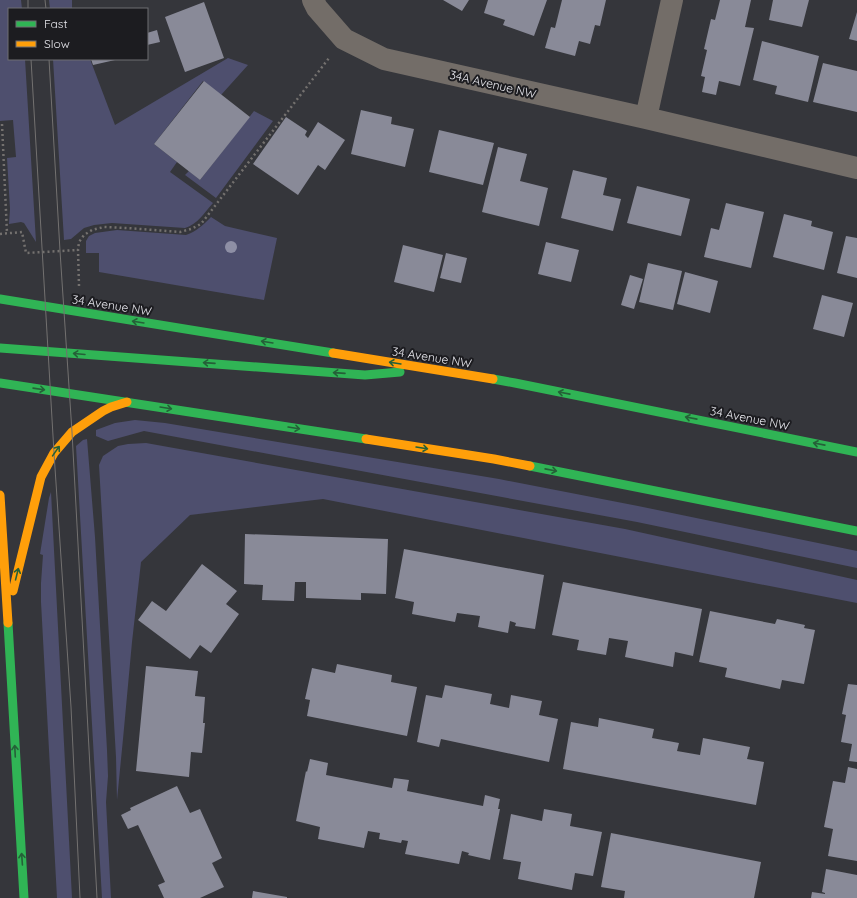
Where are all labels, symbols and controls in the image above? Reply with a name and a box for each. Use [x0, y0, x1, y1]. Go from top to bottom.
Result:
legend [8, 8, 148, 60]
text: Fast [44, 16, 68, 31]
text: Slow [44, 36, 70, 51]
street label: 34A Avenue NW [448, 67, 538, 101]
street label: 34 Avenue NW [71, 291, 153, 319]
one-way arrow [132, 318, 145, 326]
one-way arrow [260, 338, 273, 346]
street label: 34 Avenue NW [391, 343, 473, 371]
one-way arrow [73, 350, 86, 357]
one-way arrow [389, 359, 402, 367]
one-way arrow [203, 360, 216, 367]
one-way arrow [333, 370, 346, 377]
one-way arrow [32, 385, 45, 393]
one-way arrow [558, 388, 571, 396]
street label: 34 Avenue NW [709, 403, 791, 433]
one-way arrow [159, 404, 172, 412]
one-way arrow [685, 414, 698, 422]
one-way arrow [287, 424, 300, 432]
one-way arrow [813, 440, 826, 448]
one-way arrow [416, 444, 429, 452]
one-way arrow [52, 445, 60, 456]
one-way arrow [544, 467, 557, 475]
one-way arrow [14, 567, 21, 580]
one-way arrow [12, 745, 19, 758]
one-way arrow [19, 853, 26, 866]

